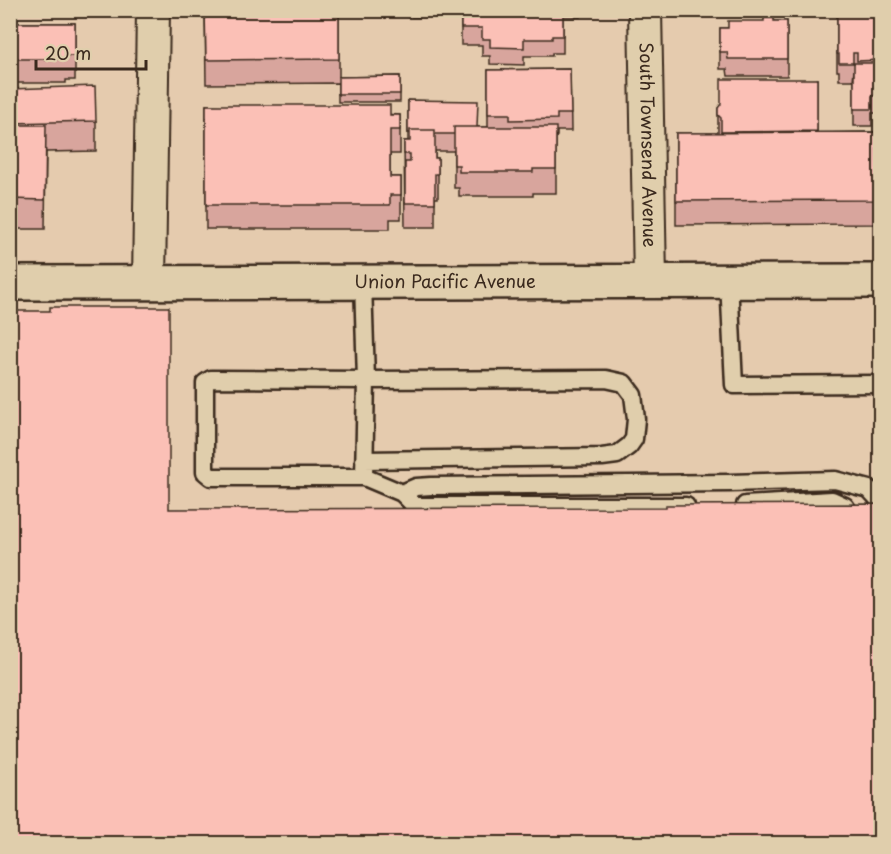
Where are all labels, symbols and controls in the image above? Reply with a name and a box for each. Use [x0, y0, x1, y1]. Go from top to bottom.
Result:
scale bar [36, 33, 146, 71]
text: 20 m [45, 39, 91, 66]
street label: South Townsend Avenue [634, 42, 664, 248]
street label: Union Pacific Avenue [354, 267, 536, 294]

